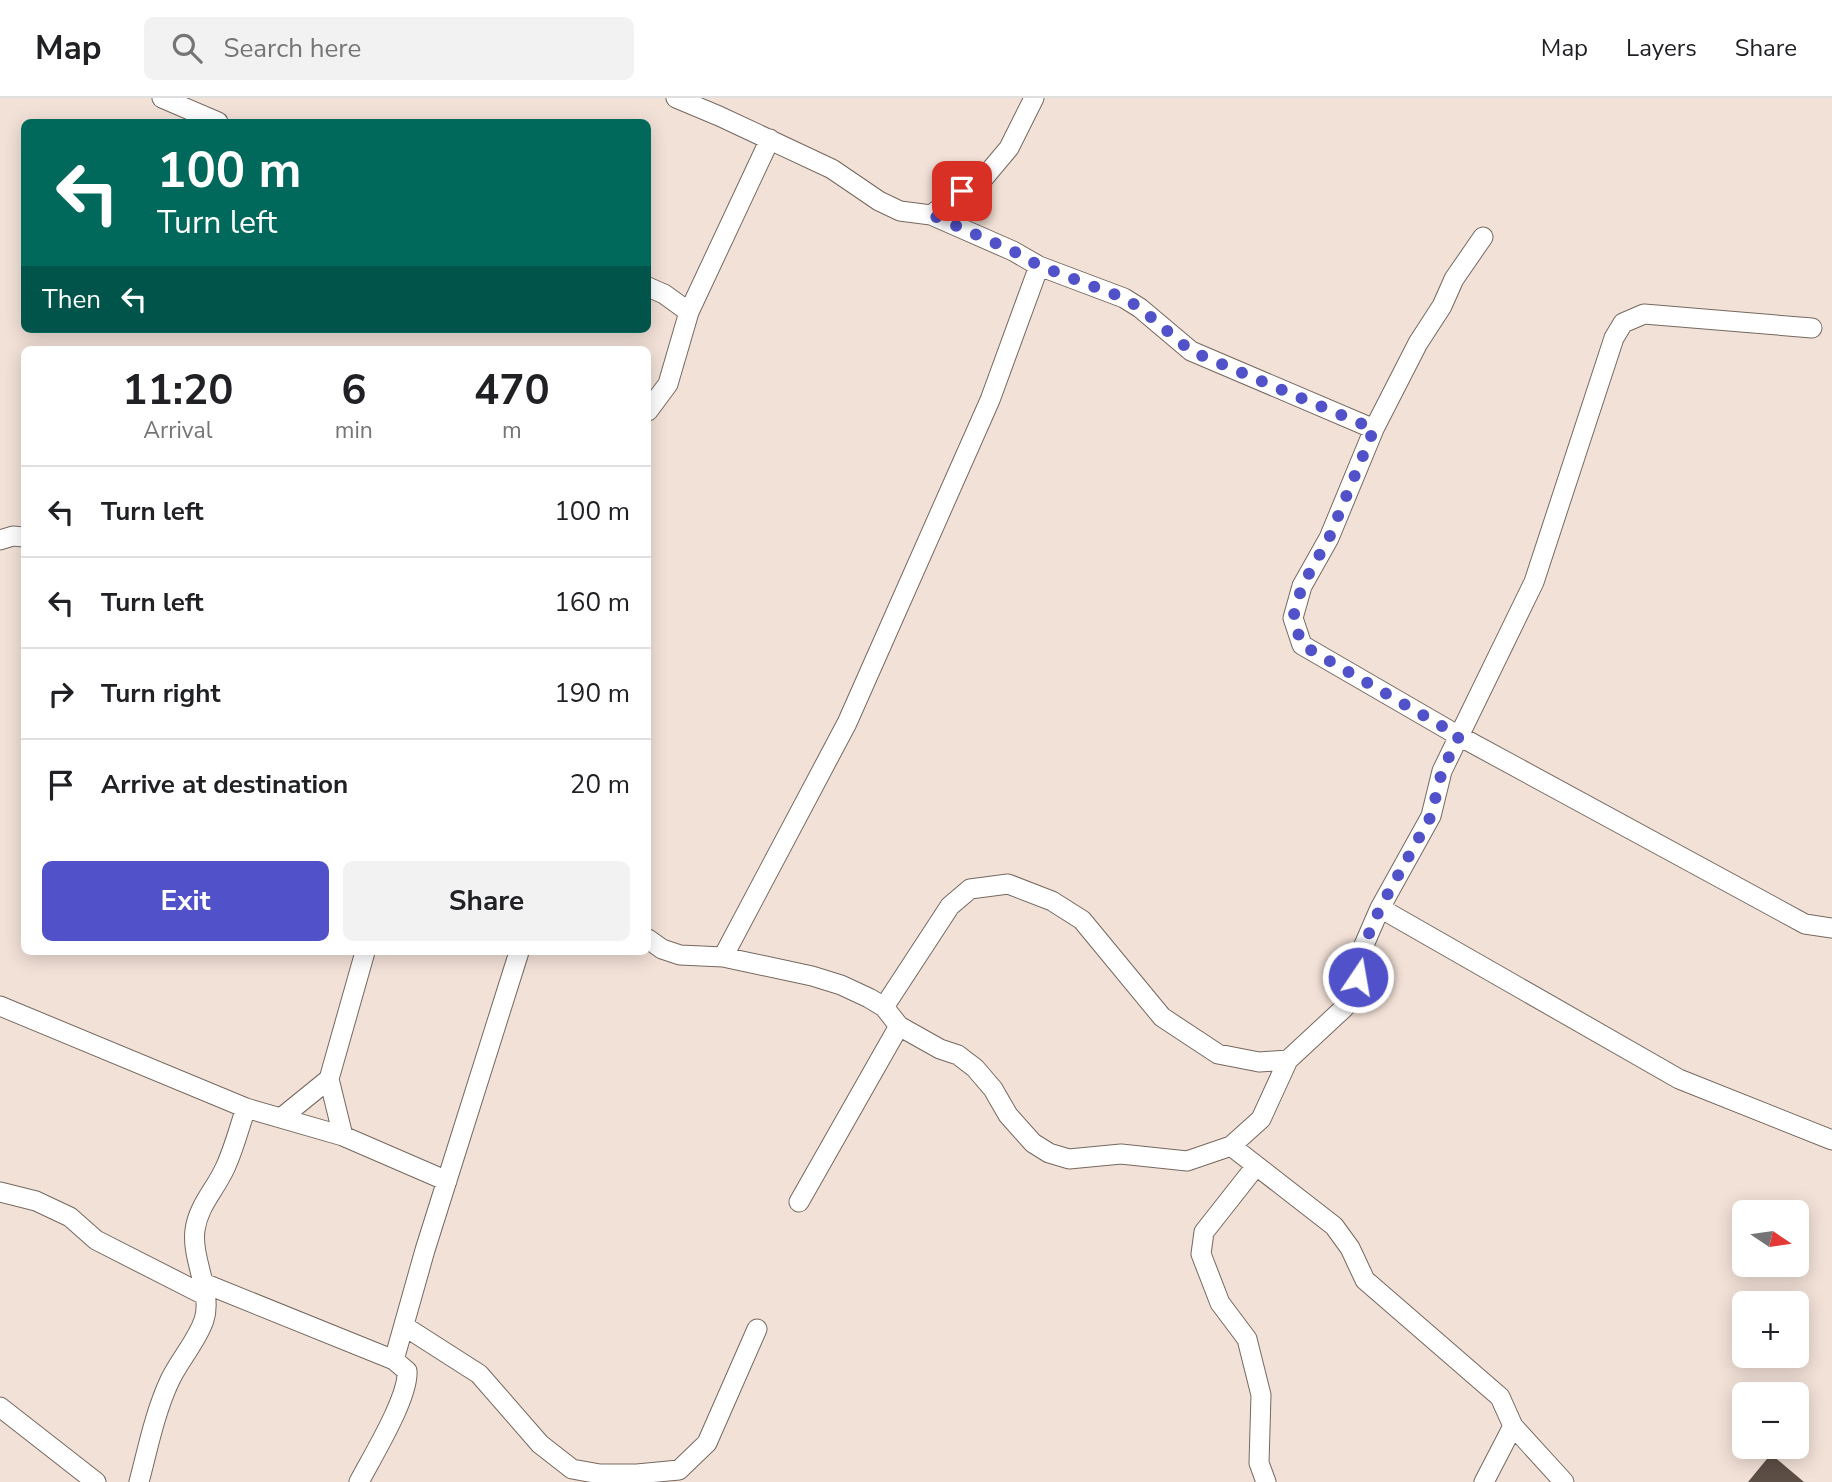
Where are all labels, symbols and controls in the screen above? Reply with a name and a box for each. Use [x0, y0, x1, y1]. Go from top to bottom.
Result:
search box [144, 17, 634, 80]
text: Map [35, 26, 102, 71]
icon: search [168, 29, 206, 67]
text: Search here [224, 31, 361, 66]
text: Map [1541, 32, 1588, 64]
text: Layers [1626, 32, 1697, 64]
text: Share [1735, 32, 1797, 64]
text: 100 m [157, 137, 301, 204]
icon: left [42, 147, 133, 238]
pin [932, 161, 992, 221]
icon: arrive [943, 172, 981, 210]
text: Turn left [157, 201, 277, 244]
icon: left [115, 280, 153, 318]
text: Then [42, 282, 101, 317]
text: 11:20 [122, 362, 233, 419]
text: 6 [341, 362, 366, 419]
text: 470 [474, 362, 550, 419]
text: Arrival [143, 415, 212, 446]
text: min [335, 415, 373, 446]
text: m [502, 415, 522, 446]
icon: left [42, 493, 80, 531]
text: Turn left [101, 494, 204, 529]
text: 100 m [554, 494, 630, 529]
icon: left [42, 584, 80, 622]
text: Turn left [101, 585, 204, 620]
text: 160 m [554, 585, 630, 620]
icon: right [42, 675, 80, 713]
text: Turn right [101, 676, 220, 711]
text: 190 m [554, 676, 630, 711]
icon: arrive [42, 766, 80, 804]
text: Arrive at destination [101, 767, 348, 802]
text: 20 m [570, 767, 630, 802]
button: Exit [42, 861, 329, 941]
button: Share [343, 861, 630, 941]
position arrow [1321, 940, 1395, 1014]
north arrow [1732, 1200, 1810, 1278]
map controls [1732, 1200, 1809, 1459]
button: + [1732, 1291, 1809, 1368]
button: − [1732, 1382, 1809, 1459]

